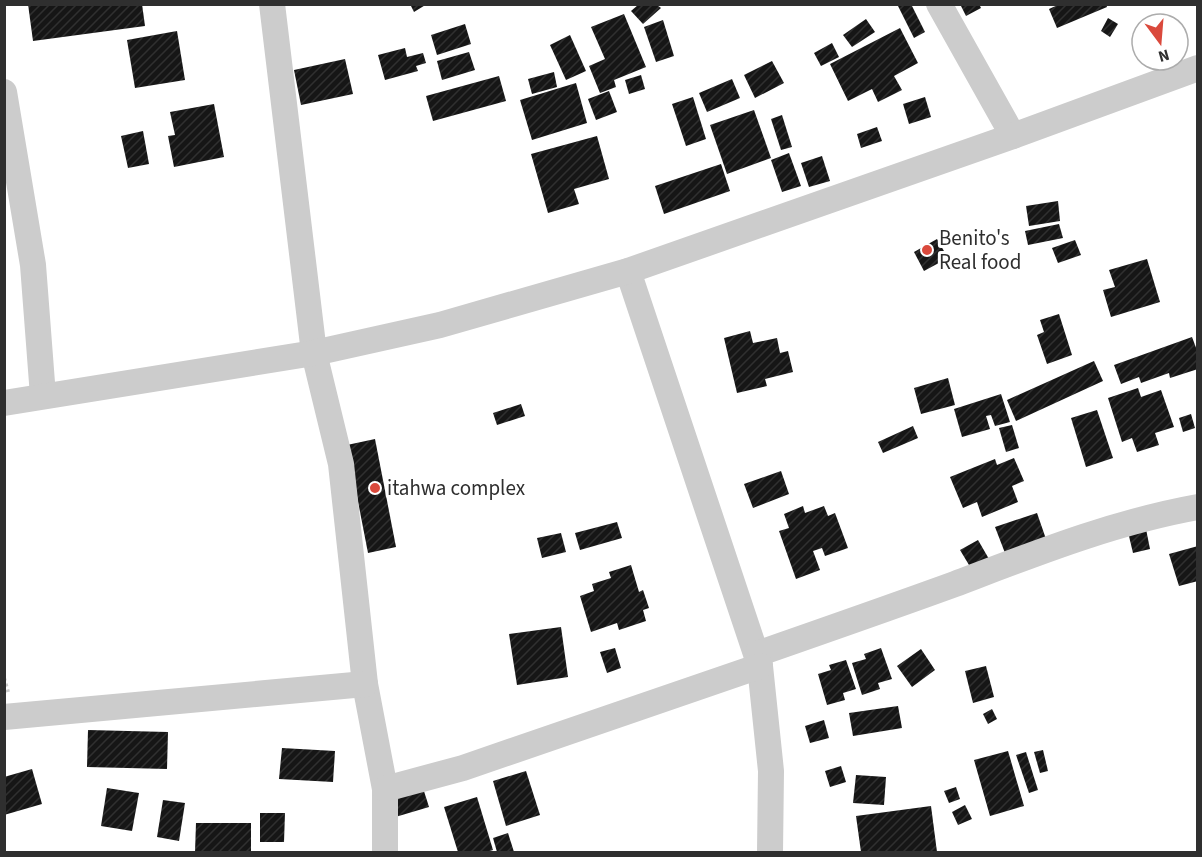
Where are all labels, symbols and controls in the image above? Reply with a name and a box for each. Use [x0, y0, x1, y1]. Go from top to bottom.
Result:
north arrow [1130, 12, 1190, 72]
text: N [1156, 43, 1172, 67]
place label: Benito's Real food [939, 223, 1021, 277]
marker: Benito's Real food [920, 243, 934, 257]
place label: itahwa complex [387, 473, 526, 503]
marker: itahwa complex [368, 481, 382, 495]

